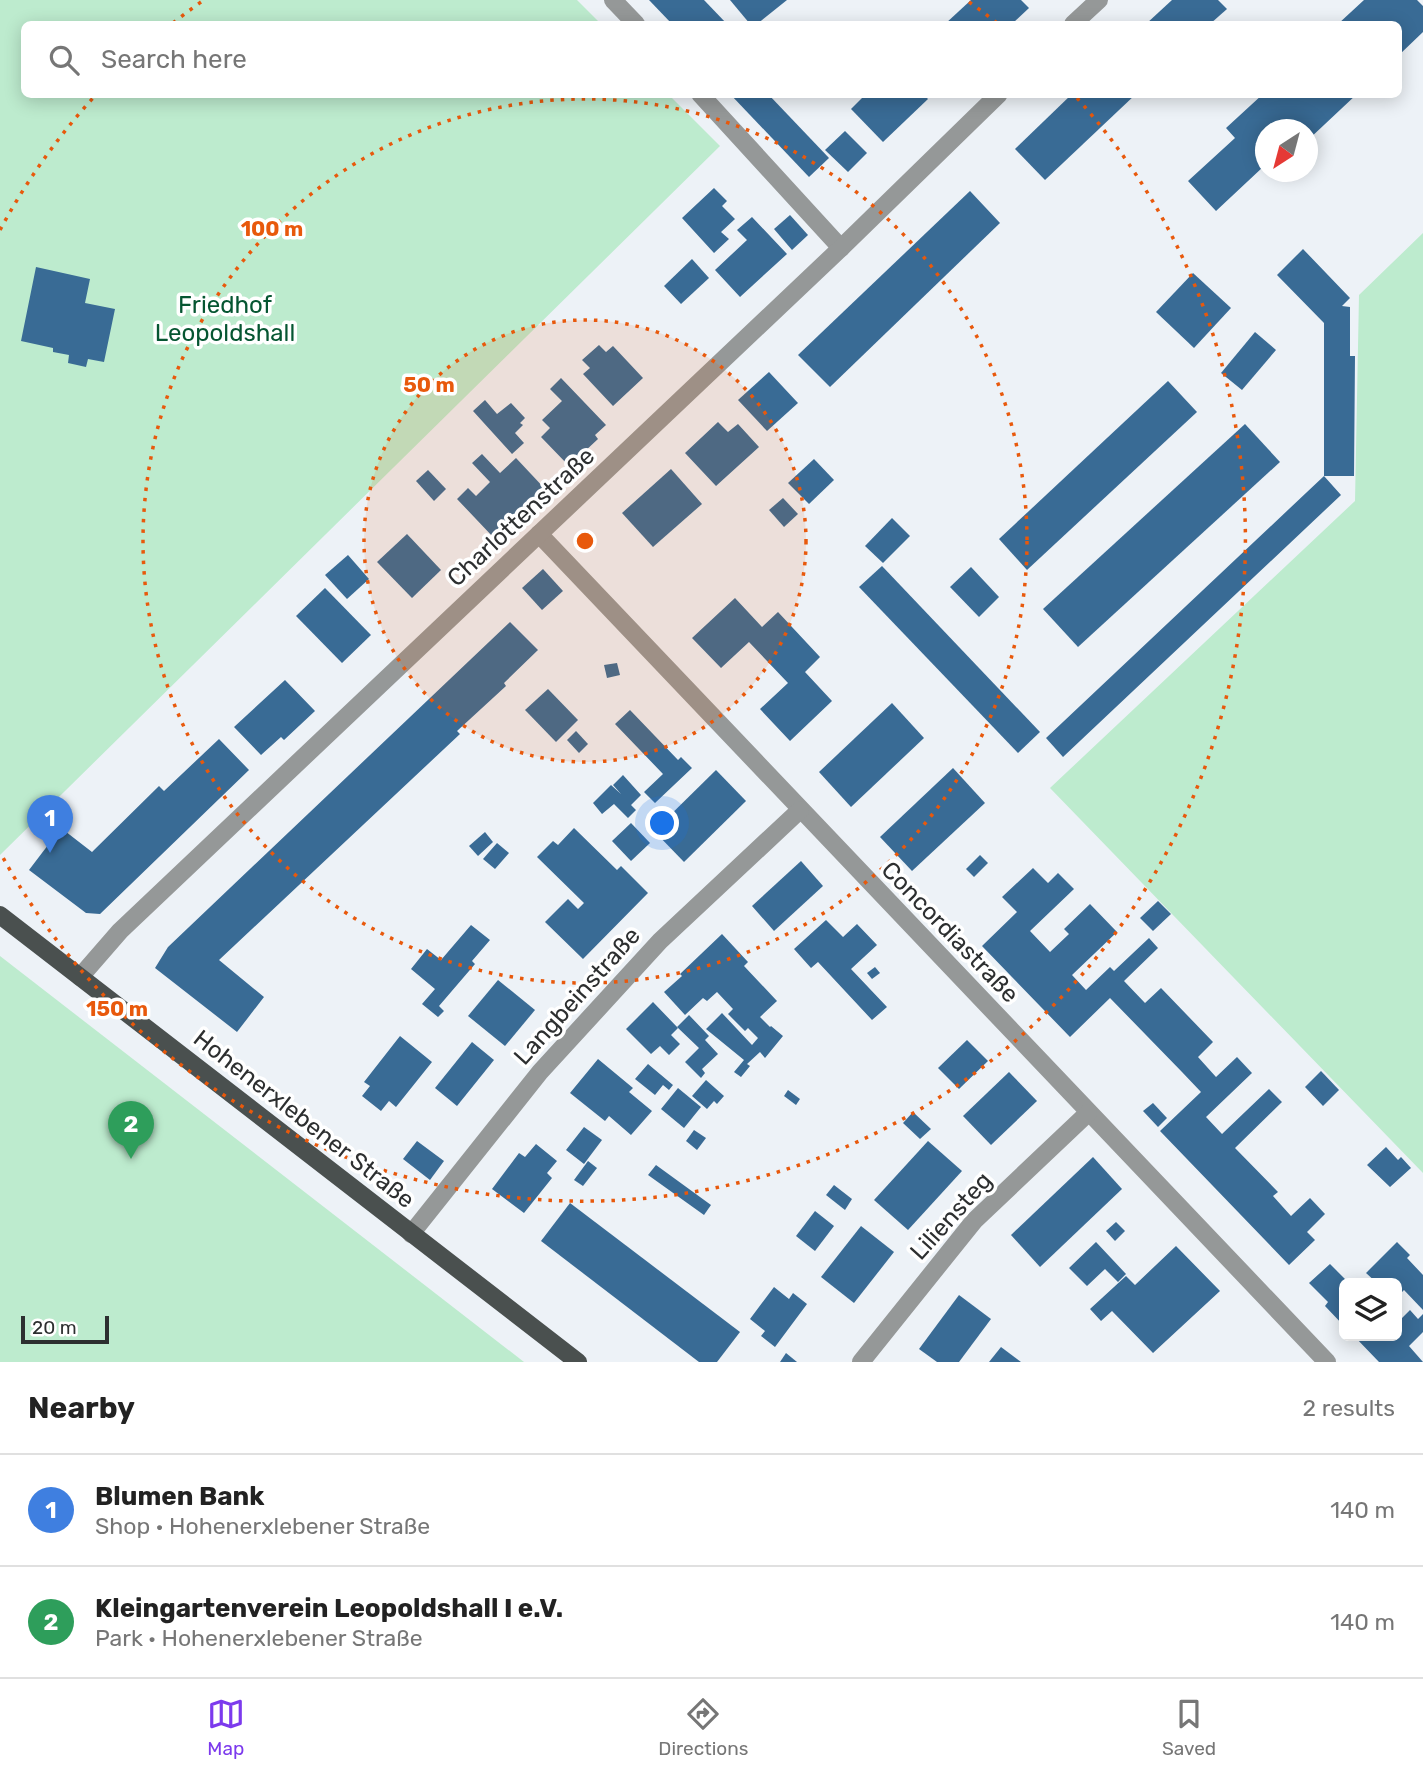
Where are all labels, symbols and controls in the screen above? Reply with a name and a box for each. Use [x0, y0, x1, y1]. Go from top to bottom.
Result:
search box [21, 21, 1402, 98]
icon: search [45, 41, 83, 79]
text: Search here [101, 44, 247, 75]
north arrow [1255, 119, 1318, 182]
text: 100 m [241, 216, 303, 241]
park label: Friedhof Leopoldshall [155, 291, 295, 347]
text: 50 m [403, 372, 455, 397]
street label: Charlottenstraße [442, 442, 600, 592]
centre of rings [573, 529, 597, 553]
pin: 1 [27, 795, 73, 853]
your location [645, 806, 679, 840]
street label: Concordiastraße [876, 856, 1024, 1008]
street label: Langbeinstraße [508, 922, 646, 1070]
text: 150 m [86, 996, 148, 1021]
street label: Hohenerxlebener Straße [188, 1024, 420, 1214]
pin: 2 [108, 1101, 154, 1159]
street label: Liliensteg [904, 1166, 998, 1266]
map controls [1339, 1278, 1402, 1341]
button: layers [1339, 1278, 1402, 1341]
scale bar [21, 1313, 108, 1345]
text: 20 m [32, 1316, 77, 1339]
text: Nearby [28, 1390, 135, 1426]
text: 2 results [1303, 1394, 1395, 1422]
text: Blumen Bank [95, 1481, 265, 1512]
text: 1 [45, 1496, 57, 1524]
text: 140 m [1330, 1496, 1395, 1524]
text: Shop · Hohenerxlebener Straße [95, 1512, 430, 1540]
text: Kleingartenverein Leopoldshall I e.V. [95, 1593, 563, 1624]
text: 2 [44, 1608, 58, 1636]
text: 140 m [1330, 1608, 1395, 1636]
text: Park · Hohenerxlebener Straße [95, 1624, 423, 1652]
tab: Map [207, 1695, 245, 1760]
tab: Directions [658, 1695, 748, 1760]
tab: Saved [1162, 1695, 1216, 1760]

